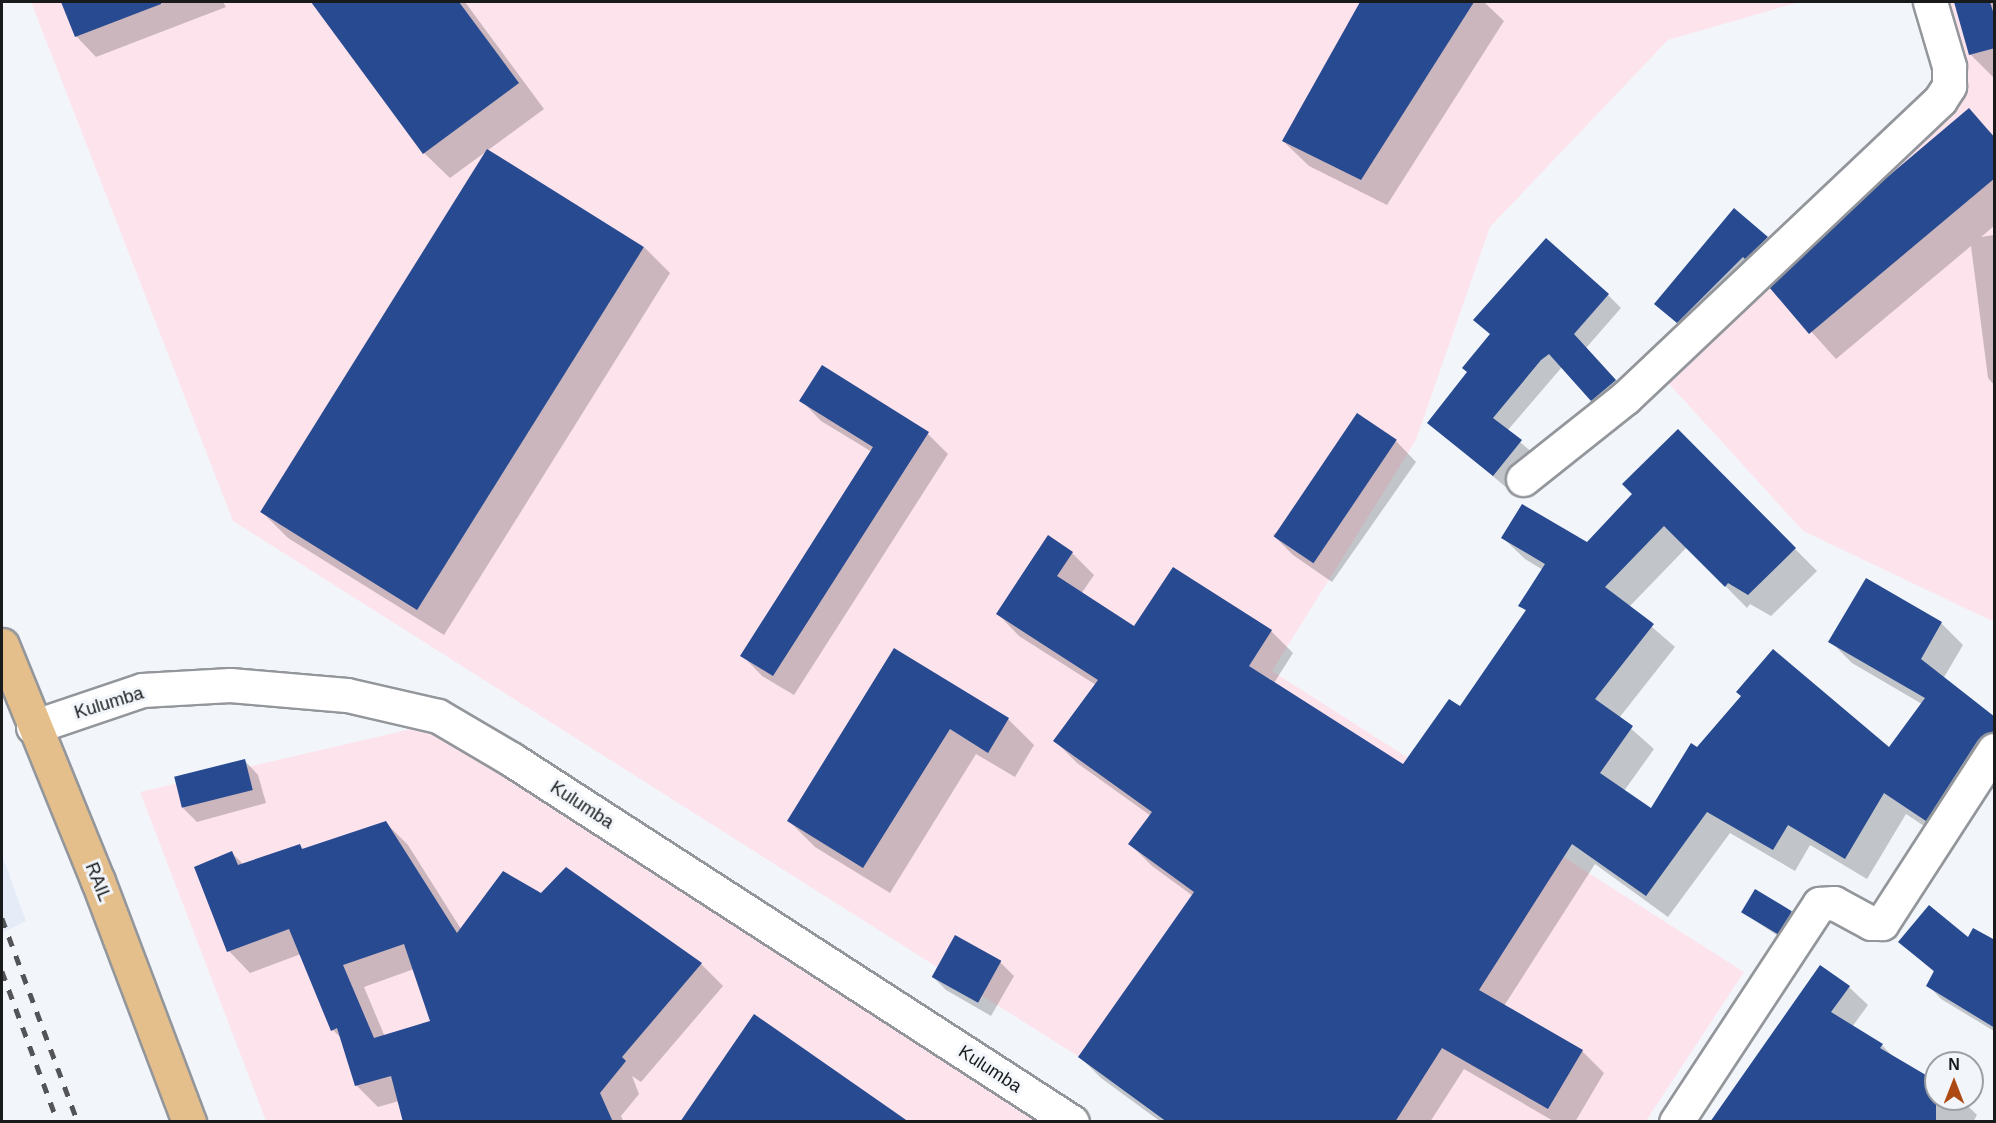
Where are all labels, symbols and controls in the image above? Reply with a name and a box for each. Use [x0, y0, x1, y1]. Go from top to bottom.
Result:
street label: Kulumba [72, 682, 146, 724]
street label: Kulumba [546, 777, 618, 833]
street label: RAIL [80, 859, 116, 905]
street label: Kulumba [954, 1041, 1026, 1097]
north arrow [1924, 1051, 1984, 1111]
text: N [1948, 1056, 1960, 1073]

